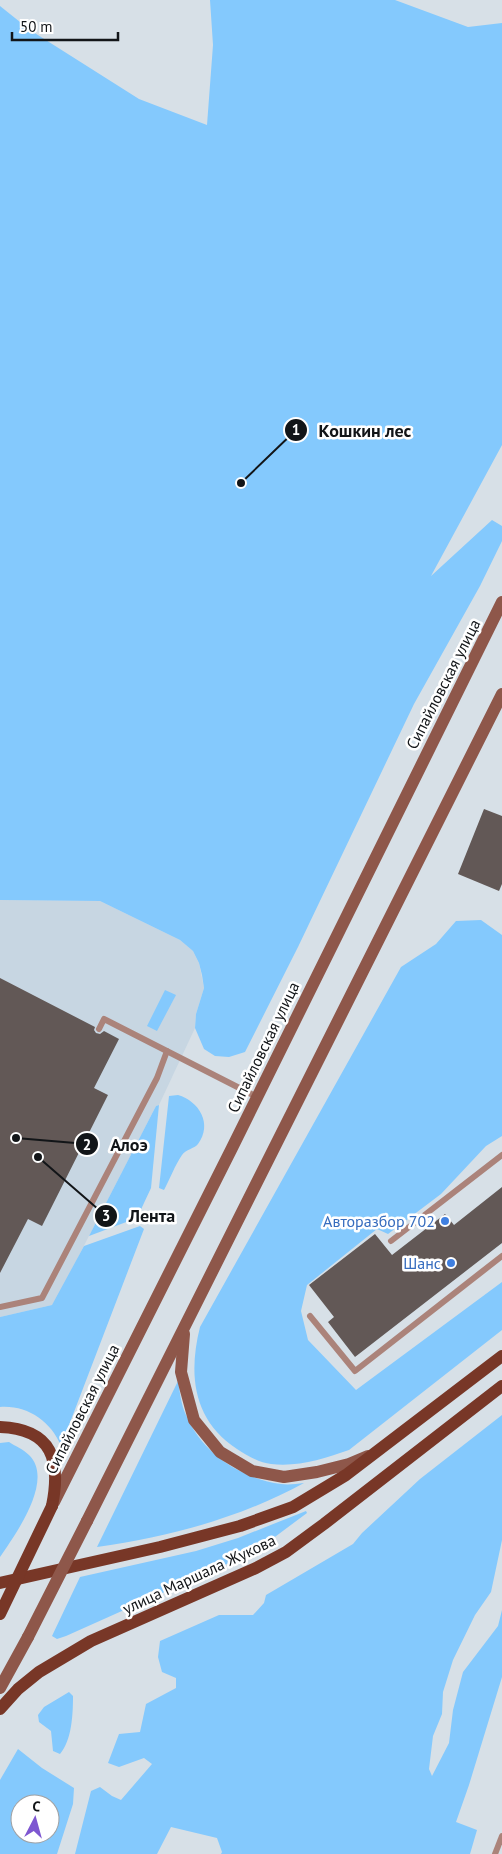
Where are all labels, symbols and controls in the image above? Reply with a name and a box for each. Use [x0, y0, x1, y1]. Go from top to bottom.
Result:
scale bar [12, 10, 119, 42]
text: 50 m [20, 17, 53, 36]
callout: Кошкин лес [283, 414, 421, 447]
text: Кошкин лес [319, 419, 412, 442]
text: 1 [292, 420, 300, 439]
street label: Сипайловская улица [402, 616, 484, 752]
street label: Сипайловская улица [223, 978, 303, 1116]
callout: Алоэ [75, 1128, 158, 1161]
text: Алоэ [110, 1133, 148, 1156]
text: 2 [83, 1135, 91, 1154]
callout: Лента [94, 1200, 185, 1233]
text: Лента [128, 1204, 175, 1227]
text: 3 [102, 1206, 110, 1225]
place label: Авторазбор 702 [323, 1211, 435, 1231]
marker: Авторазбор 702 [439, 1215, 451, 1227]
place label: Шанс [403, 1253, 441, 1273]
marker: Шанс [445, 1257, 457, 1269]
street label: Сипайловская улица [41, 1341, 123, 1477]
street label: улица Маршала Жукова [119, 1530, 279, 1618]
north arrow [10, 1794, 60, 1844]
text: С [32, 1797, 41, 1815]

